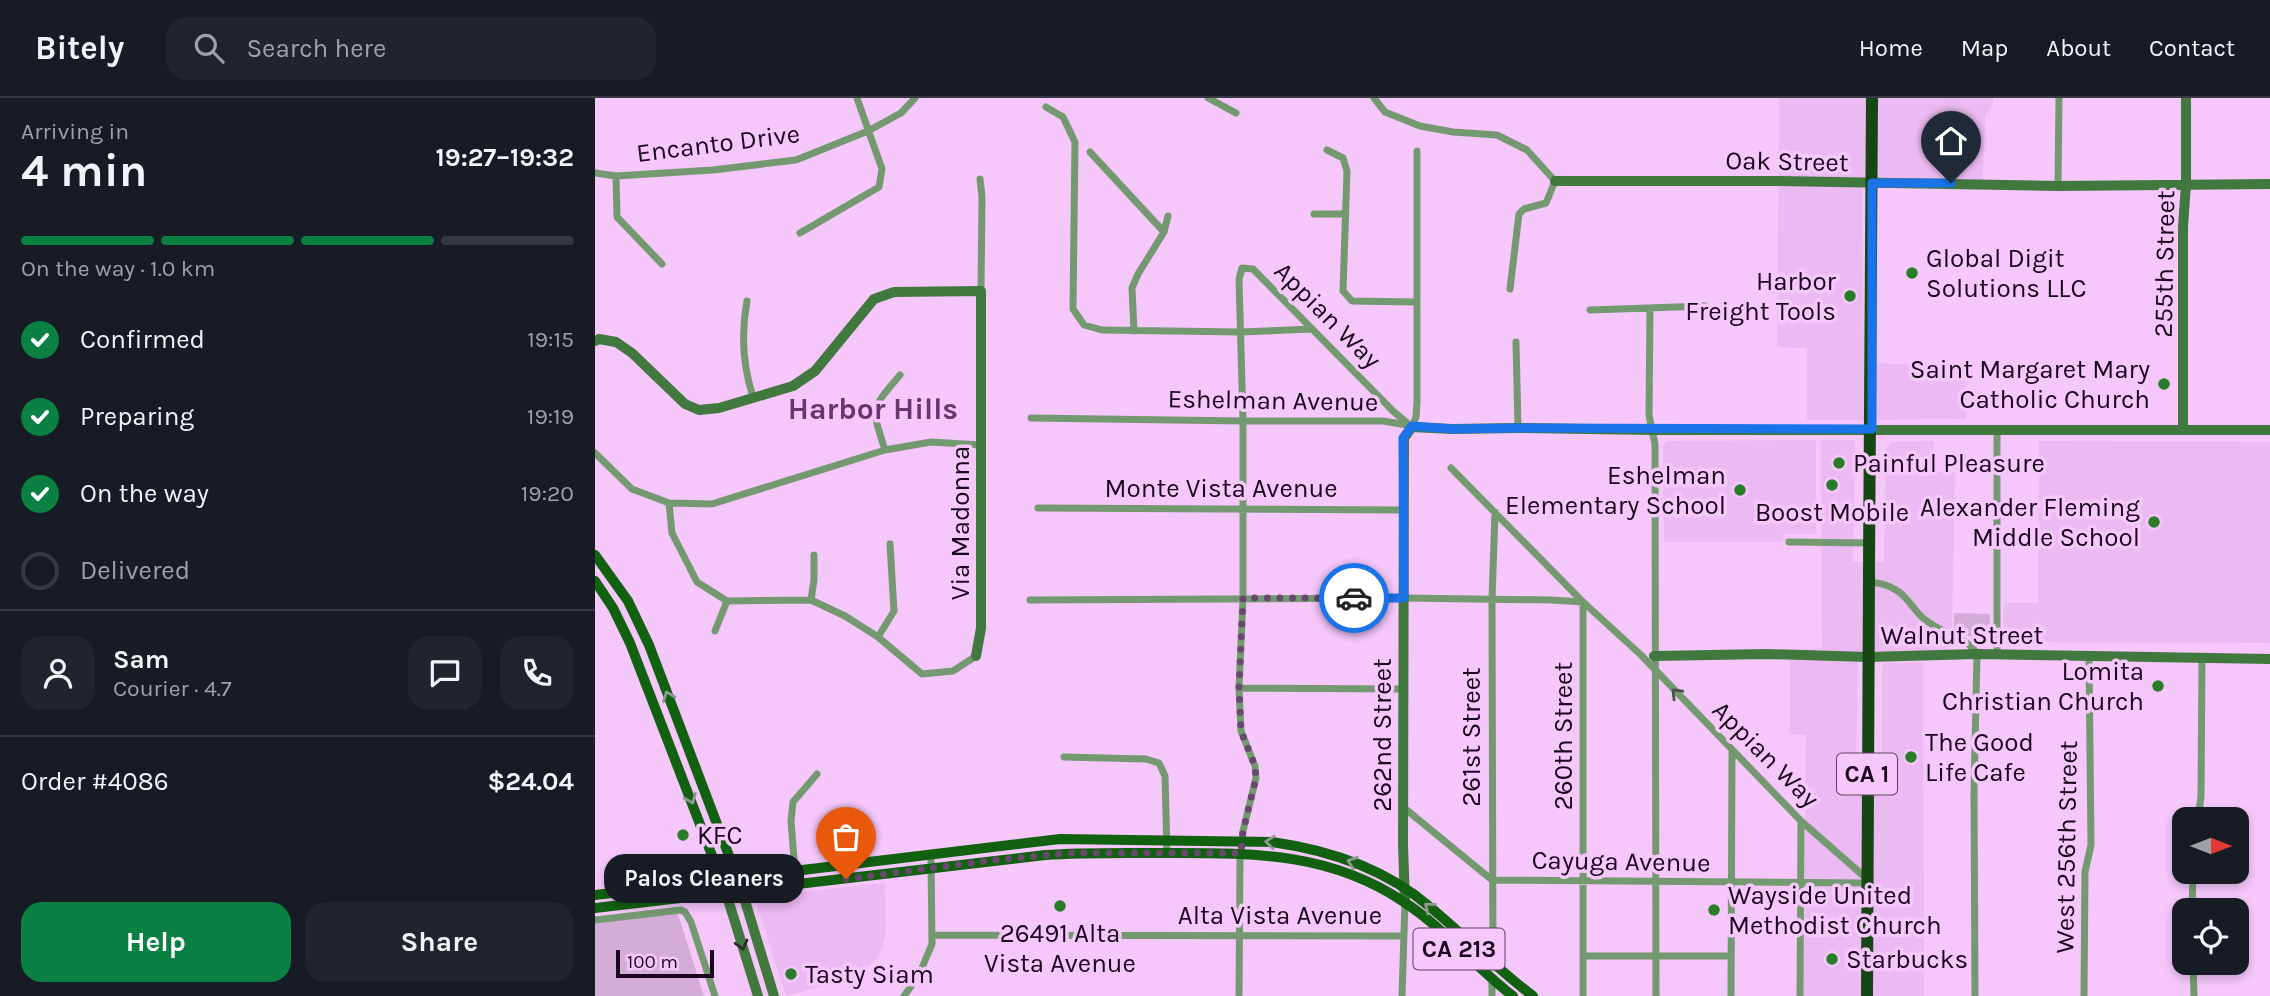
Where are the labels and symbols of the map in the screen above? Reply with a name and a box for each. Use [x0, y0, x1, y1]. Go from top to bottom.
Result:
pin [1921, 111, 1981, 183]
street label: Encanto Drive [634, 118, 802, 169]
street label: Oak Street [1725, 145, 1849, 178]
street label: 255th Street [2148, 190, 2181, 338]
place label: Global Digit Solutions LLC [1926, 243, 2086, 304]
street label: Appian Way [1268, 256, 1387, 375]
marker: Global Digit Solutions LLC [1904, 265, 1920, 281]
place label: Harbor Freight Tools [1685, 266, 1837, 327]
marker: Harbor Freight Tools [1842, 288, 1858, 304]
place label: Saint Margaret Mary Catholic Church [1910, 354, 2150, 415]
marker: Saint Margaret Mary Catholic Church [2156, 376, 2172, 392]
street label: Eshelman Avenue [1167, 383, 1379, 418]
district label: Harbor Hills [788, 391, 958, 427]
street label: Via Madonna [945, 446, 976, 600]
place label: Painful Pleasure [1853, 448, 2045, 479]
marker: Painful Pleasure [1831, 455, 1847, 471]
place label: Eshelman Elementary School [1505, 460, 1726, 521]
street label: Monte Vista Avenue [1104, 473, 1338, 504]
marker: Boost Mobile [1824, 477, 1840, 493]
marker: Eshelman Elementary School [1732, 482, 1748, 498]
place label: Alexander Fleming Middle School [1920, 492, 2140, 553]
place label: Boost Mobile [1755, 497, 1909, 528]
marker: Alexander Fleming Middle School [2146, 514, 2162, 530]
courier [1319, 563, 1389, 633]
street label: Walnut Street [1881, 620, 2044, 651]
place label: Lomita Christian Church [1942, 656, 2144, 717]
street label: 262nd Street [1367, 658, 1398, 812]
street label: 260th Street [1548, 662, 1579, 810]
street label: 261st Street [1456, 667, 1487, 807]
marker: Lomita Christian Church [2150, 678, 2166, 694]
one-way arrow [1672, 689, 1685, 702]
one-way arrow [662, 690, 676, 702]
street label: Appian Way [1706, 695, 1825, 814]
place label: The Good Life Cafe [1925, 727, 2034, 788]
street label: West 256th Street [2049, 740, 2084, 954]
marker: The Good Life Cafe [1903, 749, 1919, 765]
road number: CA 1 [1837, 754, 1897, 794]
one-way arrow [683, 792, 697, 804]
pin [816, 807, 876, 879]
north arrow [2172, 807, 2249, 884]
place label: KFC [697, 820, 742, 851]
marker: KFC [675, 827, 691, 843]
one-way arrow [1264, 835, 1275, 850]
street label: Cayuga Avenue [1531, 844, 1711, 879]
callout: Palos Cleaners [604, 854, 804, 904]
one-way arrow [1346, 856, 1358, 870]
place label: Wayside United Methodist Church [1728, 880, 1942, 941]
marker: 26491 Alta Vista Avenue [1052, 898, 1068, 914]
street label: Alta Vista Avenue [1178, 900, 1382, 931]
marker: Wayside United Methodist Church [1706, 902, 1722, 918]
one-way arrow [1425, 903, 1438, 915]
place label: 26491 Alta Vista Avenue [984, 918, 1136, 979]
road number: CA 213 [1413, 928, 1505, 970]
one-way arrow [733, 938, 748, 950]
place label: Starbucks [1846, 944, 1968, 975]
scale bar [616, 947, 714, 979]
marker: Starbucks [1824, 951, 1840, 967]
place label: Tasty Siam [805, 959, 934, 990]
marker: Tasty Siam [783, 966, 799, 982]

